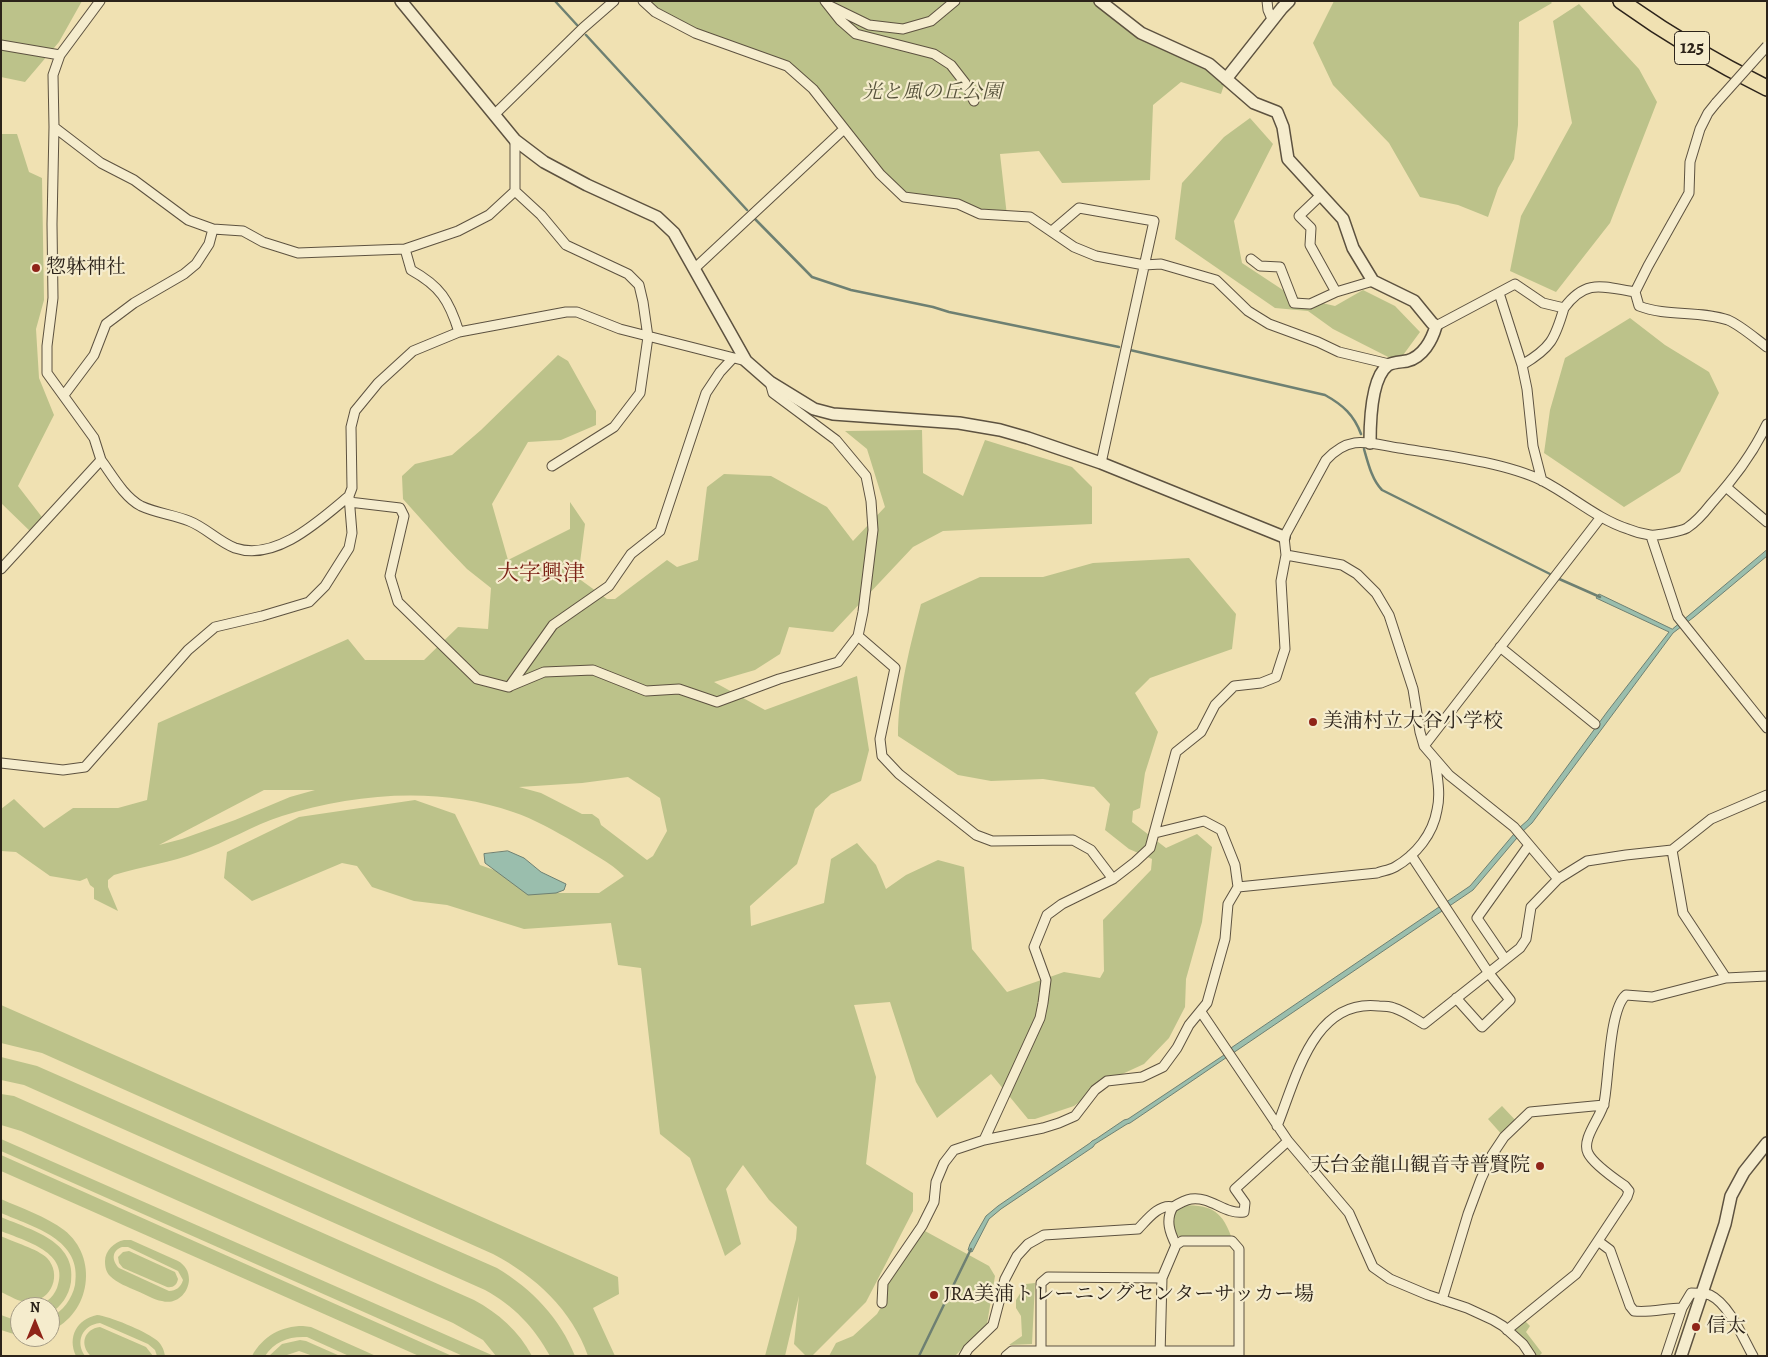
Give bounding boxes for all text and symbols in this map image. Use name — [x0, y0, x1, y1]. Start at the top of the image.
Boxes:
road number: 125 — [1674, 32, 1710, 64]
park label: 光と風の丘公園 — [862, 81, 1002, 105]
place label: 惣躰神社 — [46, 256, 126, 280]
marker: 惣躰神社 — [30, 262, 42, 274]
district label: 大字興津 — [497, 562, 585, 588]
place label: 美浦村立大谷小学校 — [1323, 710, 1503, 734]
marker: 美浦村立大谷小学校 — [1307, 716, 1319, 728]
place label: 天台金龍山観音寺普賢院 — [1310, 1154, 1530, 1178]
marker: 天台金龍山観音寺普賢院 — [1534, 1160, 1546, 1172]
place label: JRA美浦トレーニングセンターサッカー場 — [944, 1283, 1314, 1307]
marker: JRA美浦トレーニングセンターサッカー場 — [928, 1289, 940, 1301]
north arrow — [10, 1297, 60, 1347]
text: N — [30, 1298, 40, 1317]
place label: 信太 — [1706, 1315, 1746, 1339]
marker: 信太 — [1690, 1321, 1702, 1333]

